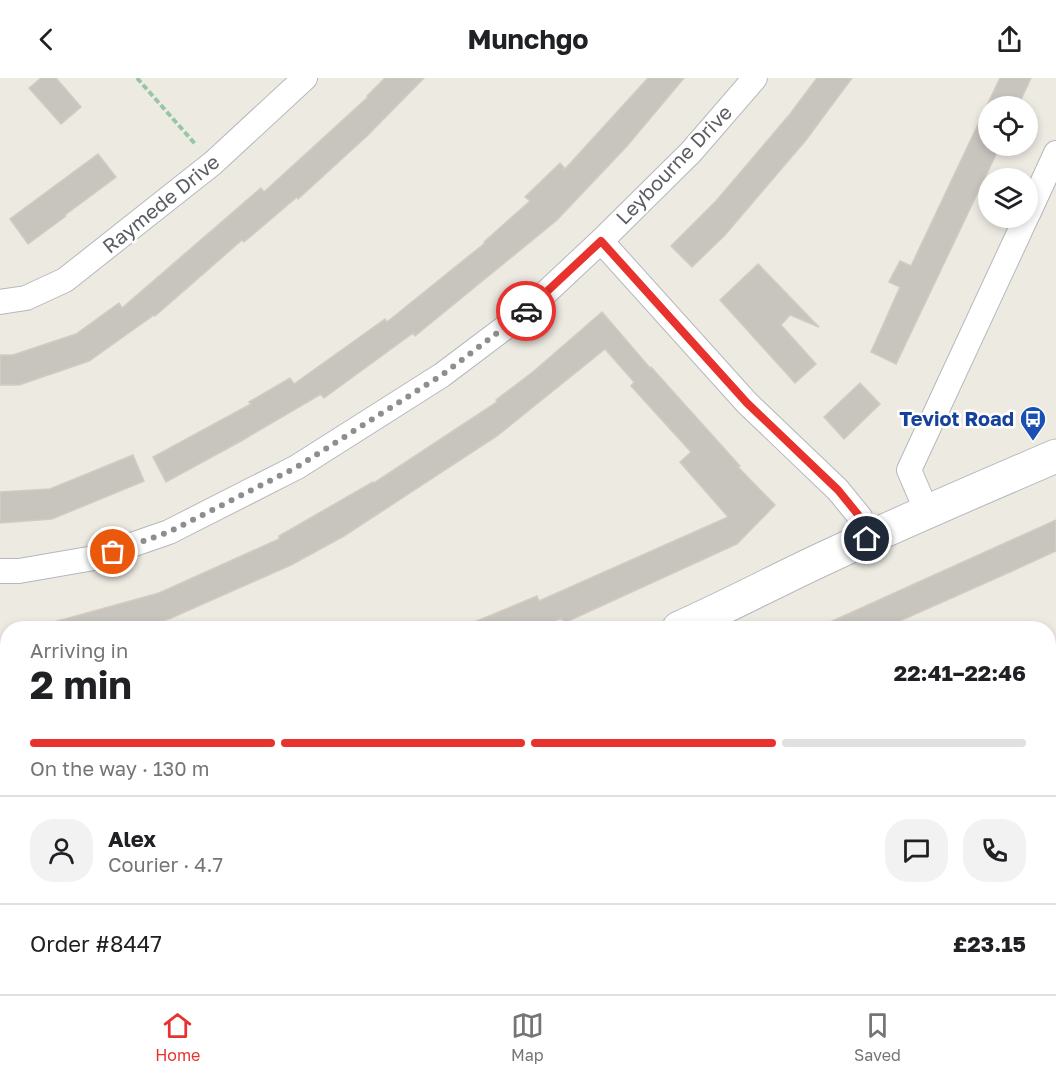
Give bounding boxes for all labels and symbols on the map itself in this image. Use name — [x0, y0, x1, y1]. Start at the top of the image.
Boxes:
street label: Leybourne Drive — [610, 100, 736, 229]
street label: Raymede Drive — [97, 149, 224, 258]
courier — [496, 281, 556, 341]
bus stop icon: Teviot Road — [1018, 404, 1048, 442]
place label: Teviot Road — [899, 406, 1014, 430]
pin — [841, 513, 892, 564]
pin — [87, 526, 138, 577]

